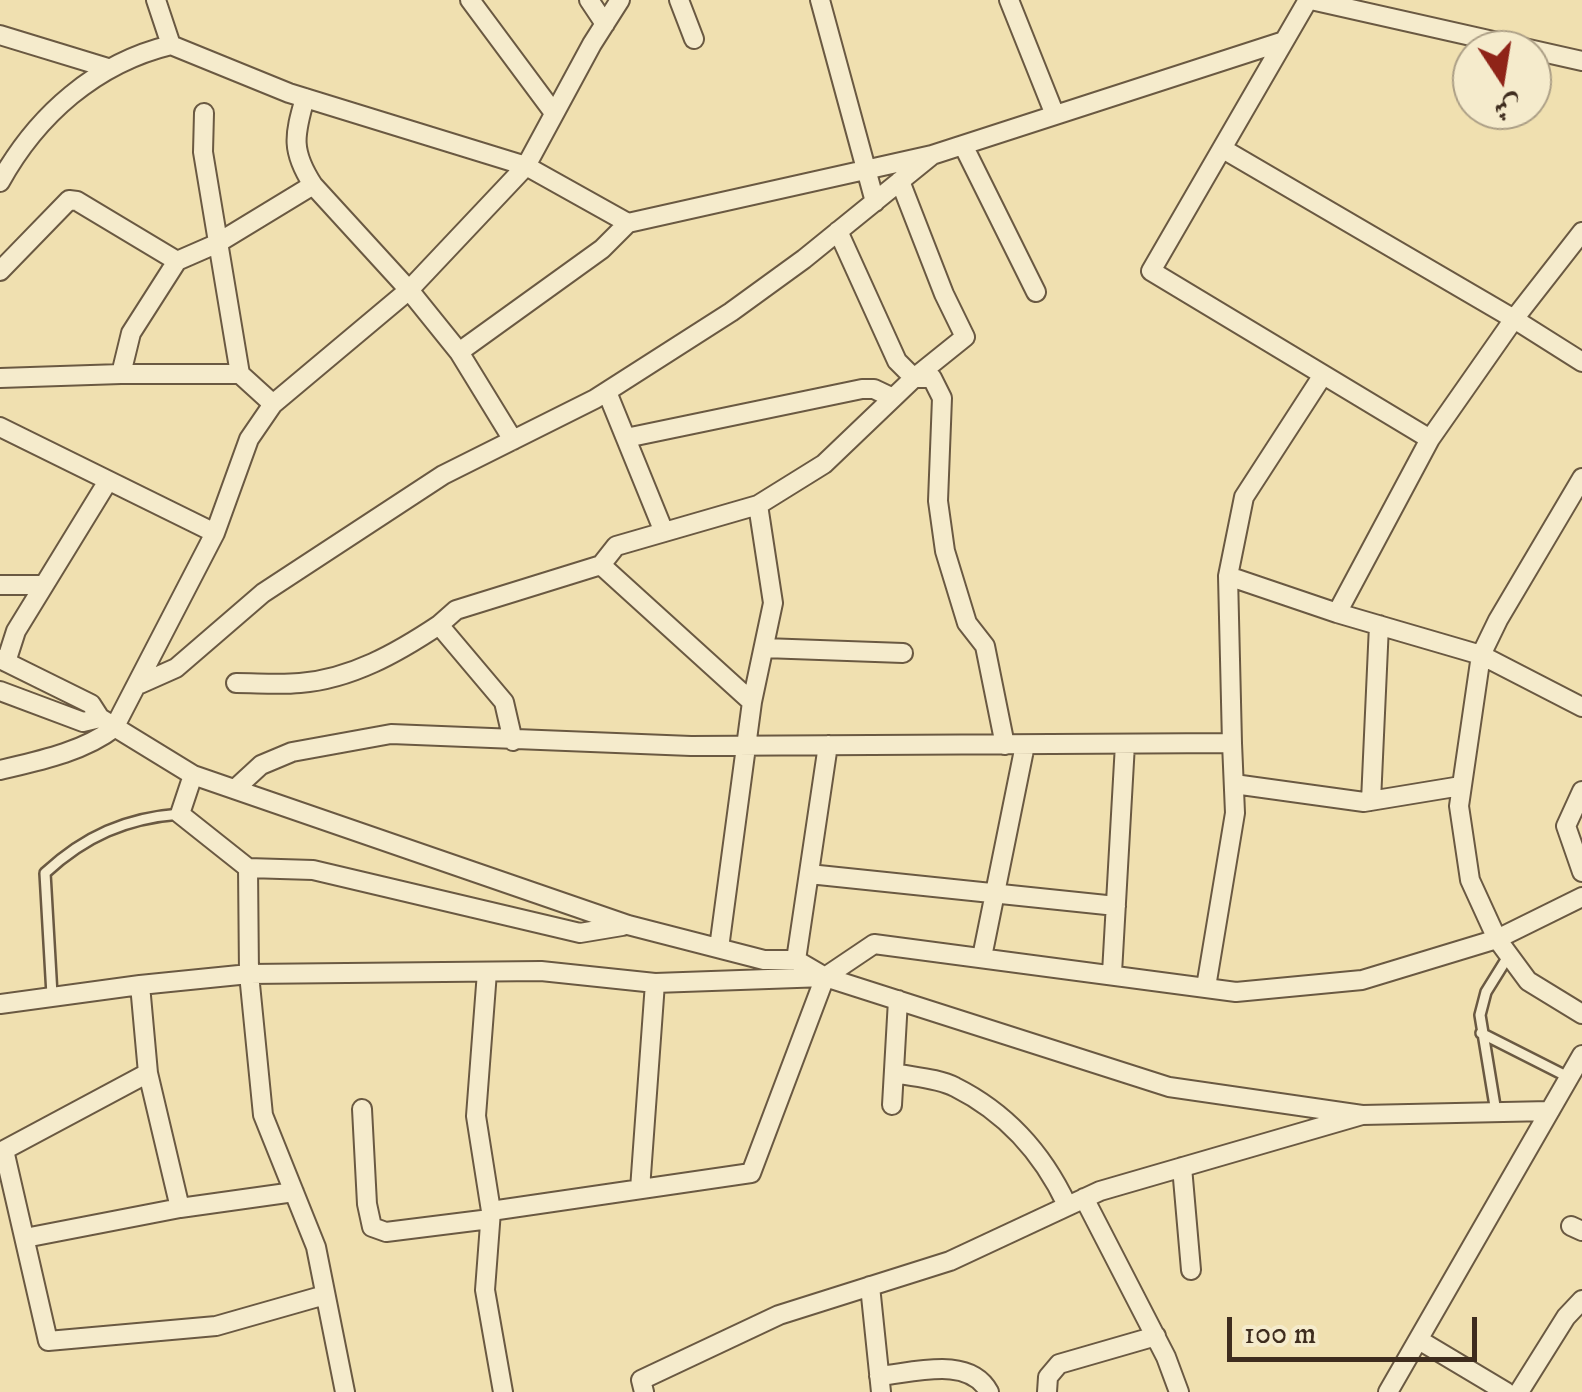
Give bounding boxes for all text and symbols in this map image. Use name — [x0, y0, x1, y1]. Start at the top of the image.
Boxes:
north arrow — [1452, 30, 1552, 130]
text: ش — [1491, 88, 1525, 128]
scale bar — [1232, 1297, 1482, 1359]
text: 100 m — [1244, 1316, 1316, 1353]

